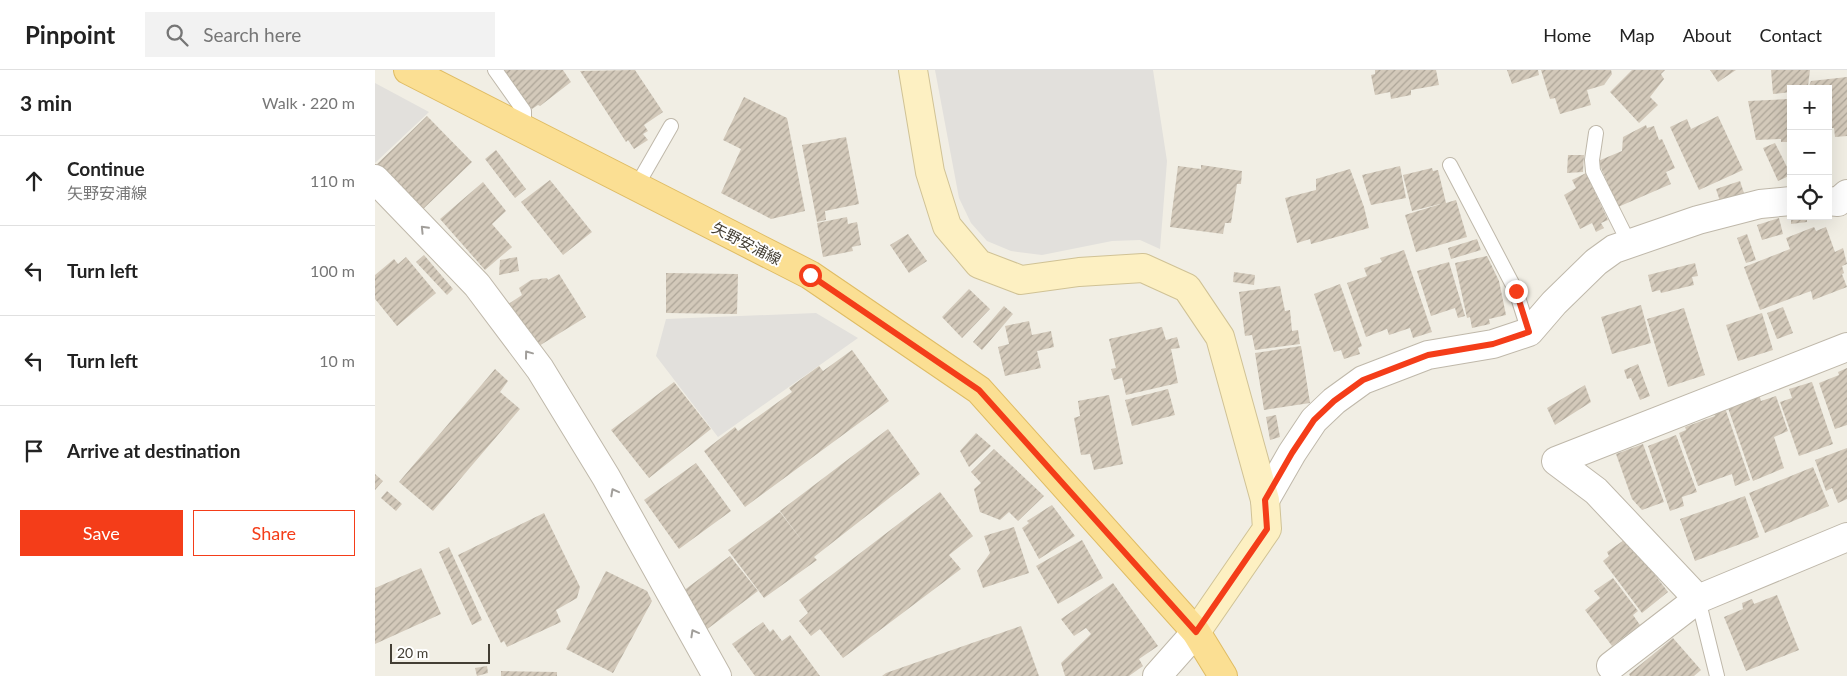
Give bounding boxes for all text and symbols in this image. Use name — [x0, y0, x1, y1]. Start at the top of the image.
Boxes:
search box — [145, 12, 495, 57]
text: Pinpoint — [25, 20, 115, 49]
icon: search — [163, 21, 191, 49]
text: Search here — [203, 23, 301, 46]
text: Home — [1543, 24, 1591, 46]
text: Map — [1619, 24, 1655, 46]
text: About — [1683, 24, 1732, 46]
text: Contact — [1760, 24, 1822, 46]
map controls — [1787, 85, 1832, 220]
button: + — [1787, 85, 1832, 130]
text: 3 min — [20, 90, 72, 115]
text: Walk · 220 m — [262, 93, 355, 112]
button: − — [1787, 130, 1832, 175]
text: Continue — [67, 157, 145, 180]
icon: ahead — [20, 167, 48, 195]
text: 110 m — [310, 171, 355, 190]
button: locate — [1787, 175, 1832, 220]
text: 矢野安浦線 — [67, 183, 147, 202]
street label: 矢野安浦線 — [709, 218, 785, 268]
one-way arrow — [421, 226, 430, 235]
icon: left — [20, 257, 48, 285]
text: Turn left — [67, 259, 138, 282]
text: 100 m — [310, 261, 355, 280]
route start — [799, 264, 822, 287]
route end — [1505, 280, 1528, 303]
icon: left — [20, 347, 48, 375]
text: Turn left — [67, 349, 138, 372]
text: 10 m — [319, 351, 355, 370]
one-way arrow — [526, 351, 534, 360]
icon: arrive — [20, 437, 48, 465]
text: Arrive at destination — [67, 439, 240, 462]
one-way arrow — [610, 488, 620, 497]
button: Save — [20, 510, 183, 556]
button: Share — [193, 510, 355, 556]
one-way arrow — [690, 630, 700, 639]
scale bar — [390, 641, 490, 664]
text: 20 m — [397, 644, 428, 661]

